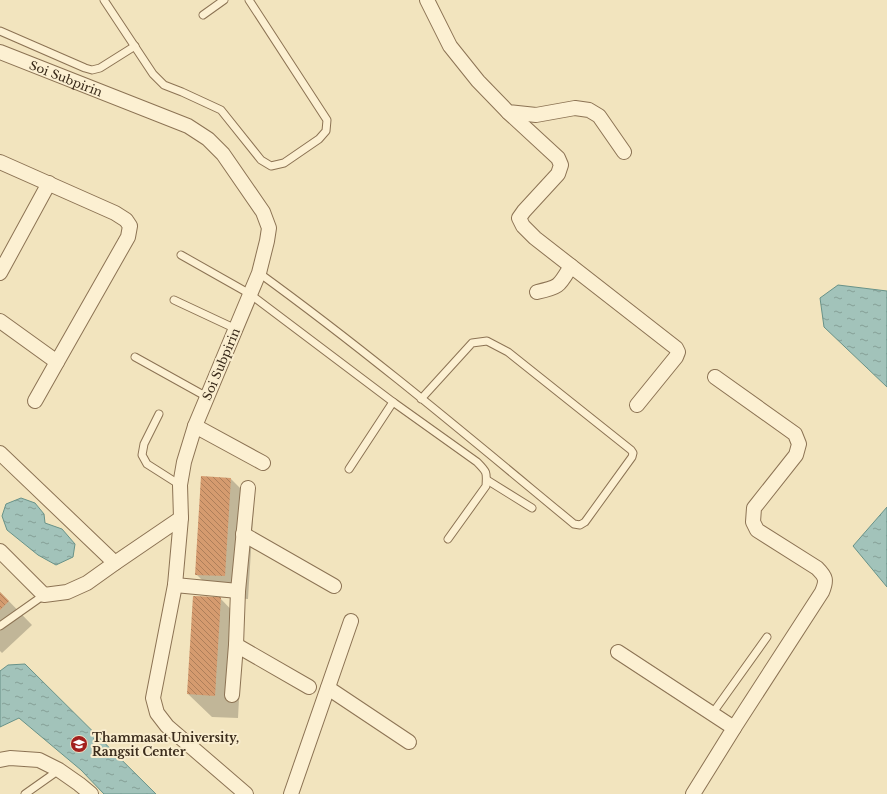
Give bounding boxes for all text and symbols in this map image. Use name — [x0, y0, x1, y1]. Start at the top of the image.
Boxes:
street label: Soi Subpirin — [27, 57, 105, 99]
street label: Soi Subpirin — [199, 326, 243, 402]
place label: Thammasat University, Rangsit Center — [92, 730, 239, 759]
school or university icon: Thammasat University, Rangsit Center — [69, 734, 89, 754]

